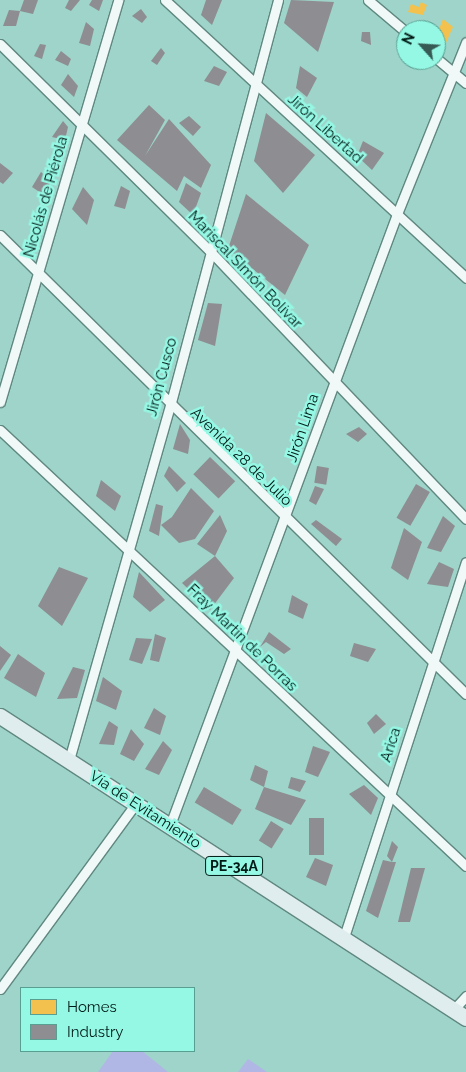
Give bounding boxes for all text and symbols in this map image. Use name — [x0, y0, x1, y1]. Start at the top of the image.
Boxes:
north arrow — [396, 20, 446, 70]
text: N — [399, 31, 418, 47]
street label: Jirón Libertad — [284, 91, 366, 167]
street label: Nicolás de Piérola — [20, 135, 72, 259]
street label: Mariscal SImón Bolívar — [184, 207, 306, 333]
street label: Jirón Cusco — [143, 336, 181, 418]
street label: Jirón Lima — [283, 392, 323, 464]
street label: Avenida 28 de Julio — [186, 404, 296, 510]
street label: Fray Martin de Porras — [183, 581, 301, 695]
street label: Arica — [377, 726, 405, 764]
street label: Vía de Evitamiento — [86, 767, 204, 853]
road number: PE-34A — [204, 854, 264, 878]
legend — [20, 987, 195, 1052]
text: Homes — [67, 998, 117, 1016]
text: Industry — [67, 1023, 123, 1041]

